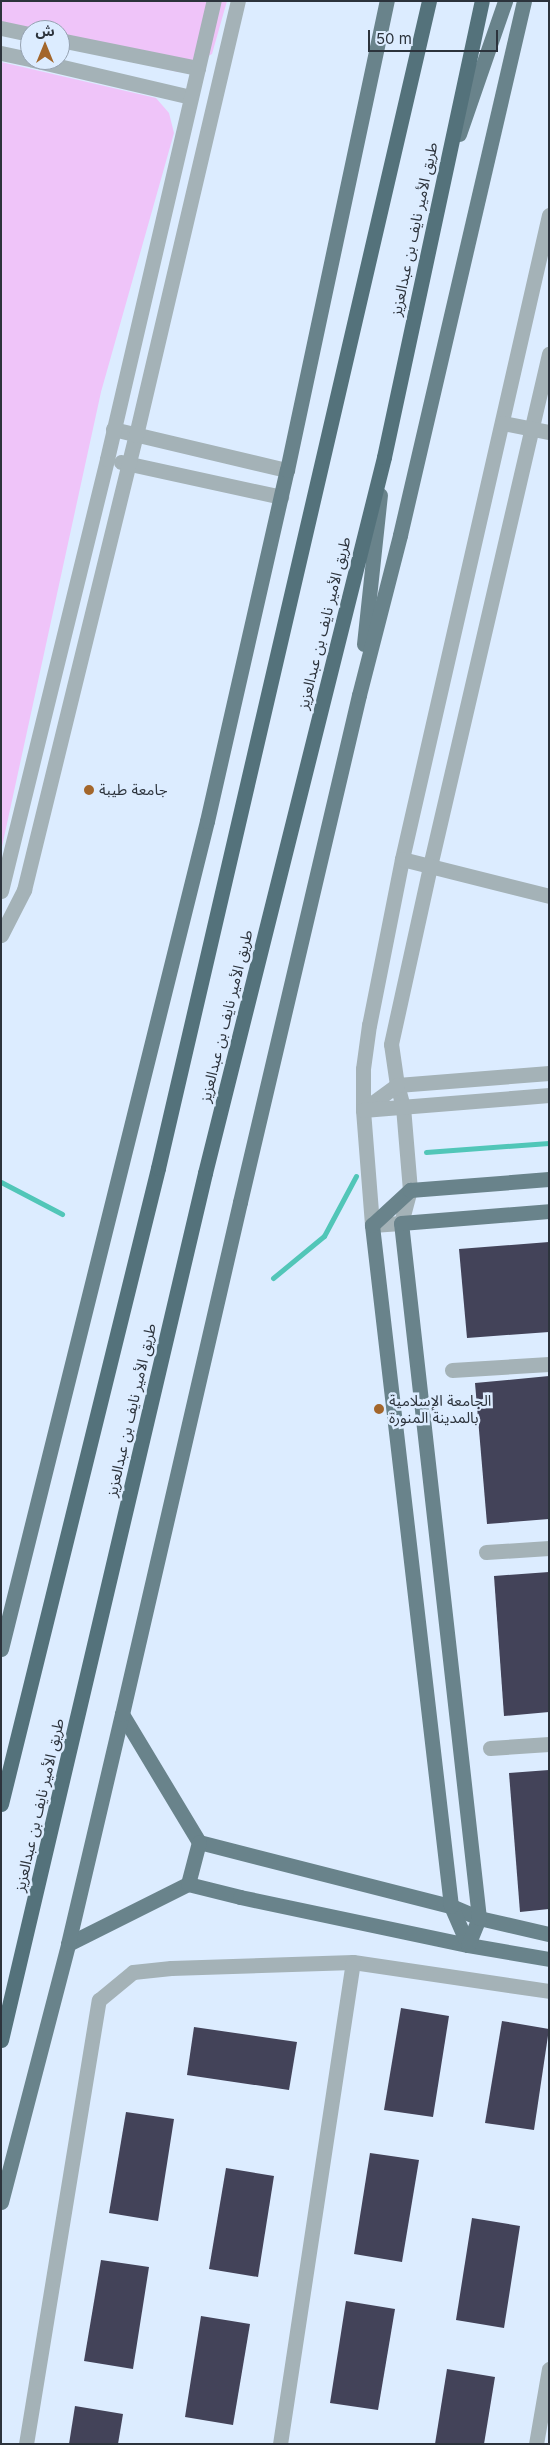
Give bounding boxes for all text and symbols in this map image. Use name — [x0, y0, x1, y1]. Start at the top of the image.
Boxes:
north arrow — [20, 20, 70, 70]
scale bar — [370, 20, 500, 52]
text: ش — [35, 22, 55, 39]
text: 50 m — [376, 29, 412, 48]
street label: طريق الأمير نايف بن عبدالعزيز — [387, 141, 441, 317]
street label: طريق الأمير نايف بن عبدالعزيز — [294, 535, 354, 711]
place label: جامعة طيبة — [99, 781, 168, 799]
marker: جامعة طيبة — [83, 784, 95, 796]
street label: طريق الأمير نايف بن عبدالعزيز — [196, 928, 256, 1104]
street label: طريق الأمير نايف بن عبدالعزيز — [102, 1322, 160, 1498]
place label: الجامعة الإسلامية بالمدينة المنورة — [389, 1391, 491, 1426]
marker: الجامعة الإسلامية بالمدينة المنورة — [373, 1403, 385, 1415]
street label: طريق الأمير نايف بن عبدالعزيز — [10, 1717, 68, 1893]

